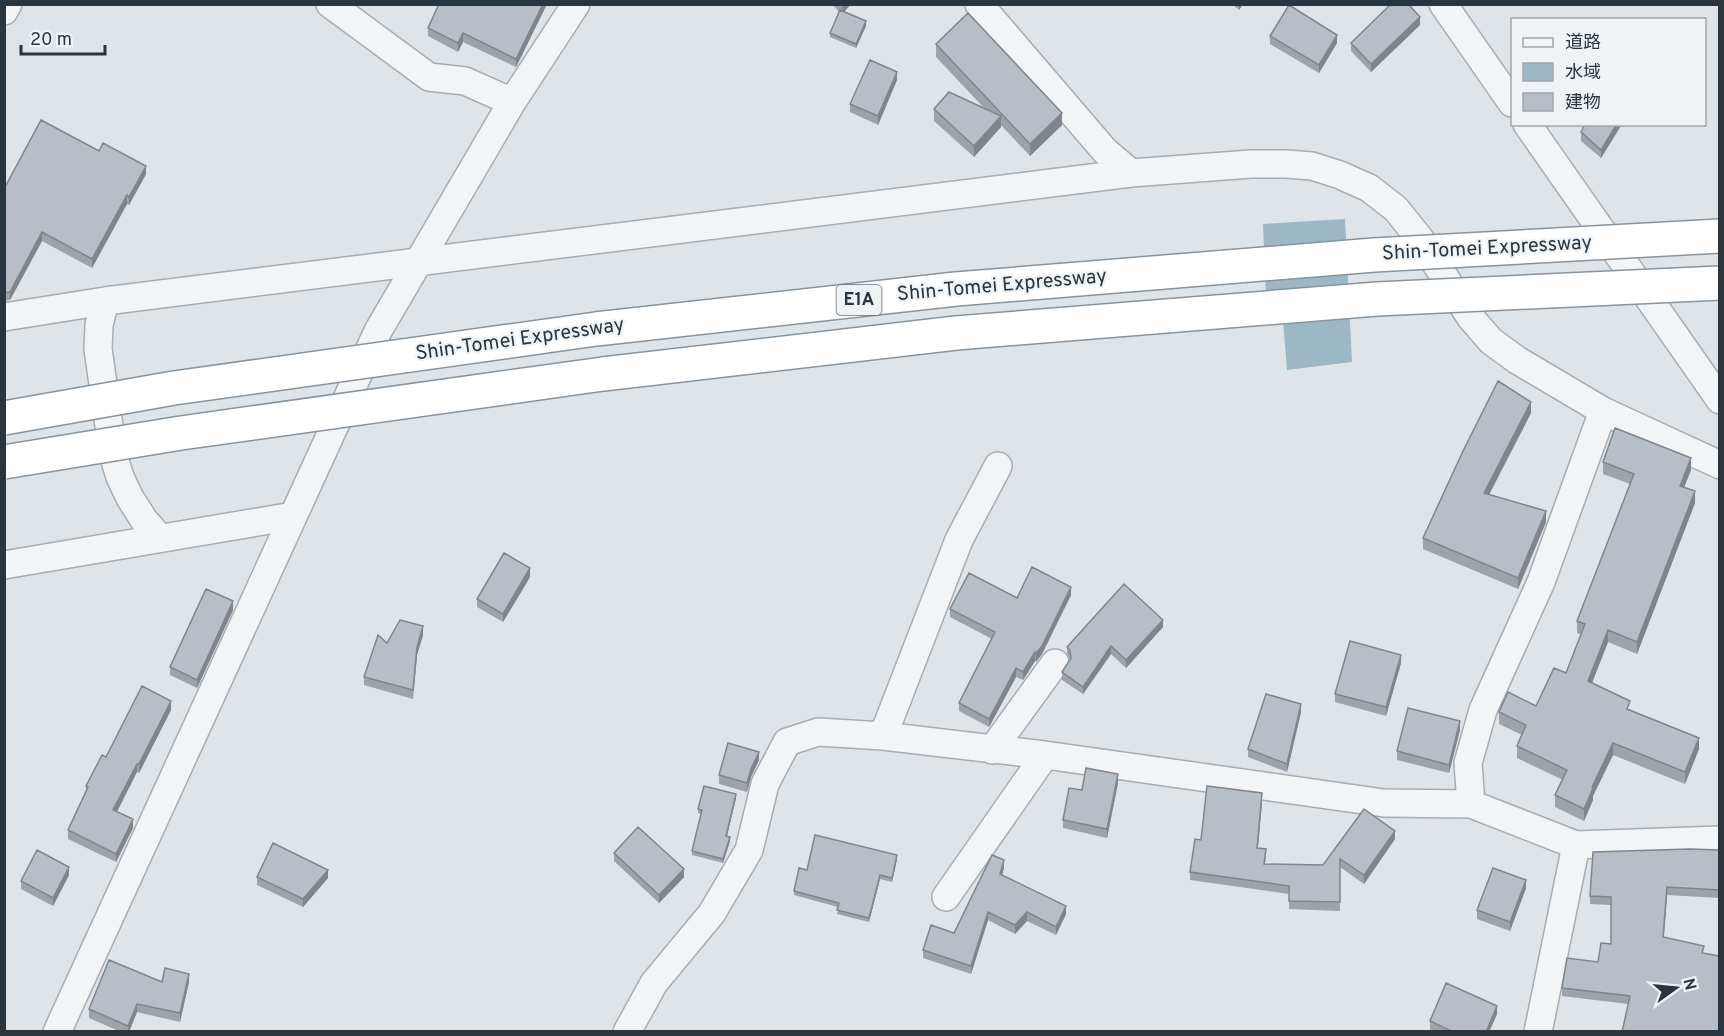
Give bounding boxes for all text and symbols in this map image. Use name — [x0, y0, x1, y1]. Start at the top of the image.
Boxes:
scale bar — [21, 18, 105, 56]
legend — [1511, 18, 1706, 126]
text: 20 m — [30, 29, 72, 52]
text: 道路 — [1565, 32, 1601, 55]
text: 水域 — [1565, 62, 1601, 85]
text: 建物 — [1565, 92, 1601, 115]
street label: Shin-Tomei Expressway — [1381, 231, 1593, 267]
street label: Shin-Tomei Expressway — [896, 264, 1108, 308]
road number: E1A — [836, 285, 882, 315]
street label: Shin-Tomei Expressway — [414, 312, 626, 368]
north arrow — [1646, 958, 1706, 1018]
text: N — [1677, 976, 1700, 993]

